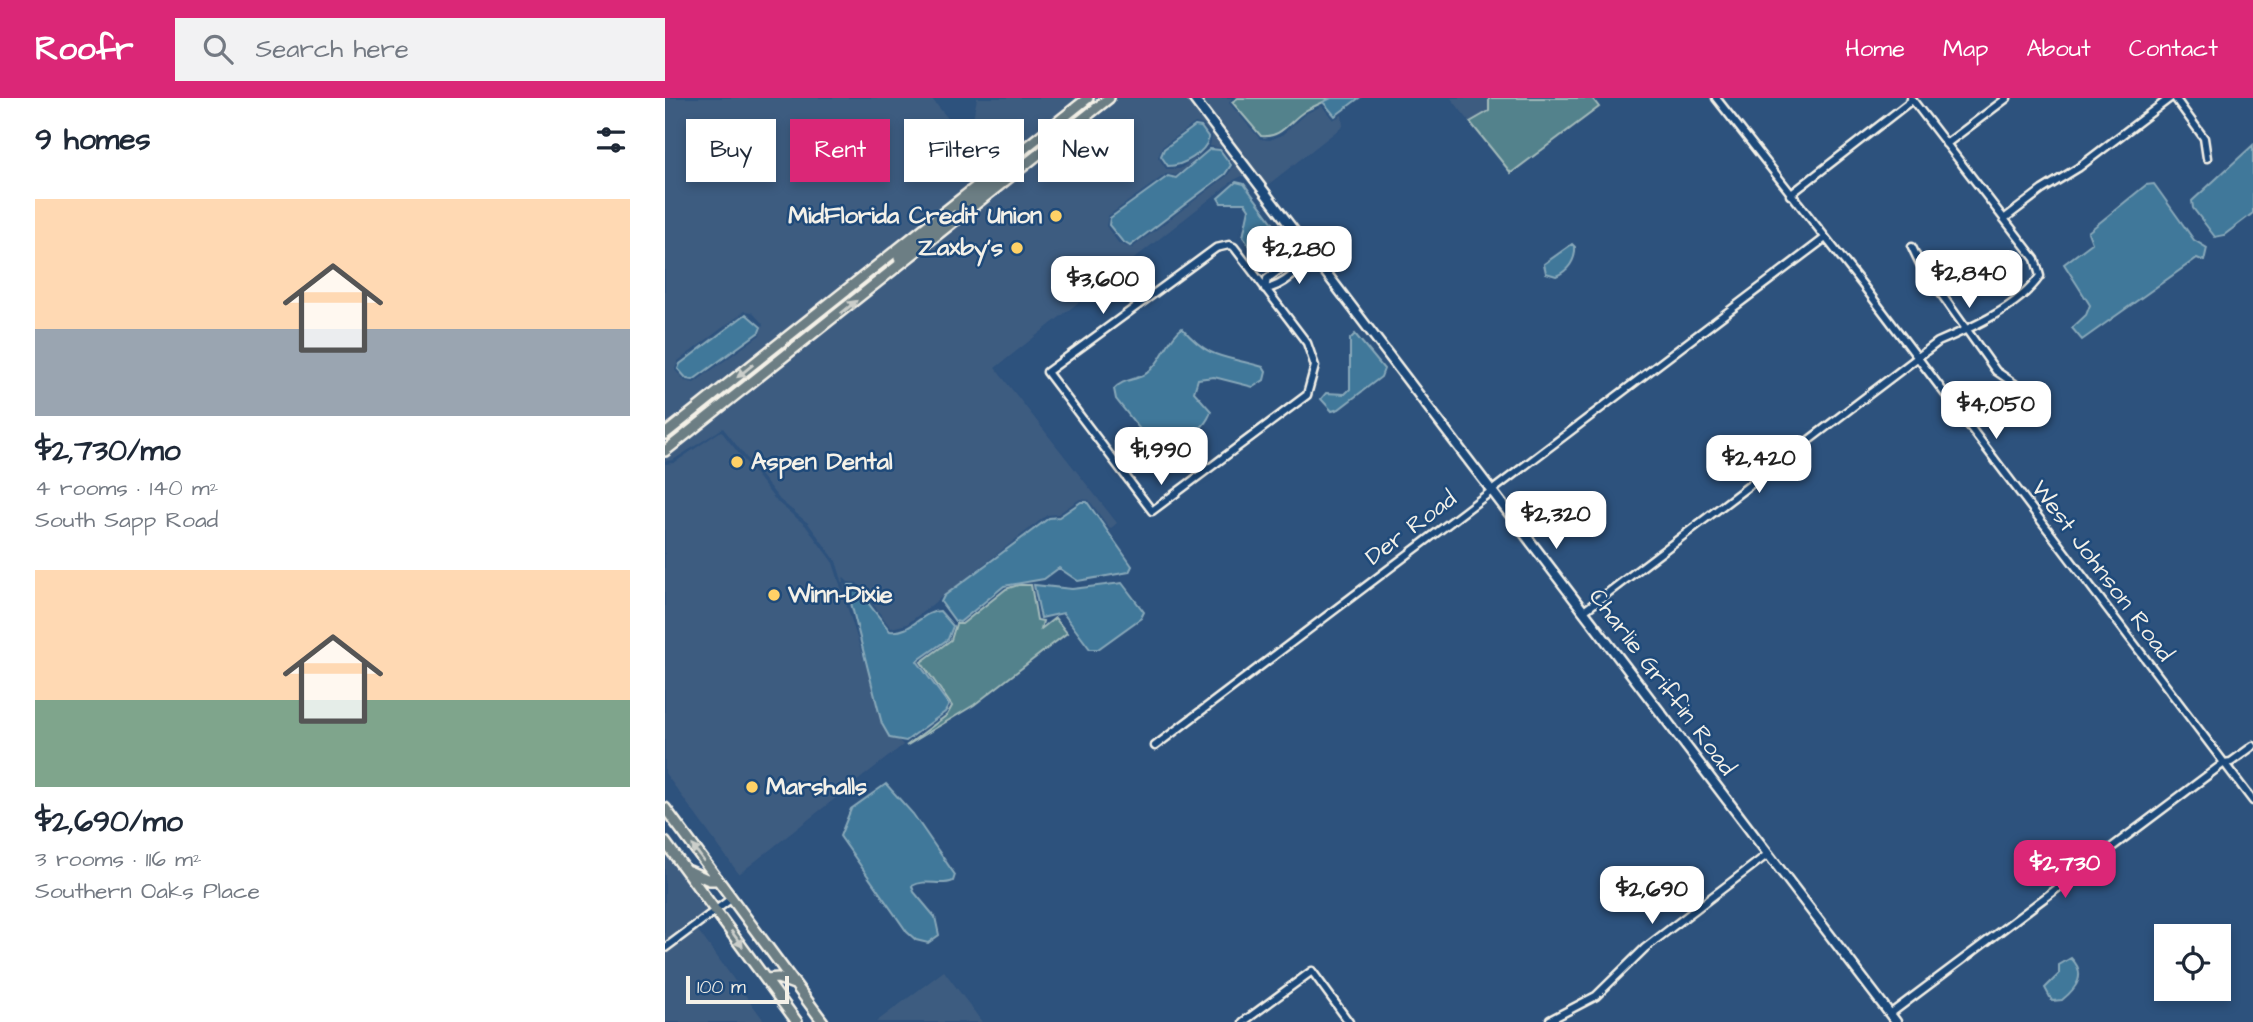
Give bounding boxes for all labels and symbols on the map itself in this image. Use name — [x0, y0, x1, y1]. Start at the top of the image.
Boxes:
place label: MidFlorida Credit Union — [788, 199, 1042, 233]
marker: MidFlorida Credit Union — [1048, 208, 1064, 224]
pin: $2,280 — [1242, 226, 1356, 286]
place label: Zaxby's — [918, 231, 1003, 267]
marker: Zaxby's — [1009, 240, 1025, 256]
pin: $2,840 — [1912, 250, 2026, 310]
pin: $3,600 — [1046, 256, 1160, 316]
one-way arrow — [839, 299, 857, 314]
one-way arrow — [737, 363, 754, 378]
pin: $4,050 — [1939, 382, 2053, 441]
pin: $1,990 — [1104, 428, 1218, 487]
pin: $2,420 — [1702, 436, 1816, 495]
place label: Aspen Dental — [751, 445, 893, 479]
marker: Aspen Dental — [729, 454, 745, 470]
street label: West Johnson Road — [2022, 473, 2182, 669]
street label: Der Road — [1358, 482, 1464, 574]
pin: $2,320 — [1499, 491, 1613, 551]
place label: Winn-Dixie — [787, 578, 893, 612]
street label: Charlie Griffin Road — [1580, 581, 1744, 783]
marker: Winn-Dixie — [766, 587, 782, 603]
place label: Marshalls — [766, 770, 867, 804]
marker: Marshalls — [744, 779, 760, 795]
pin: $2,730 — [2008, 840, 2122, 900]
one-way arrow — [692, 844, 706, 862]
pin: $2,690 — [1595, 866, 1709, 926]
one-way arrow — [729, 930, 744, 948]
scale bar — [686, 973, 789, 1005]

